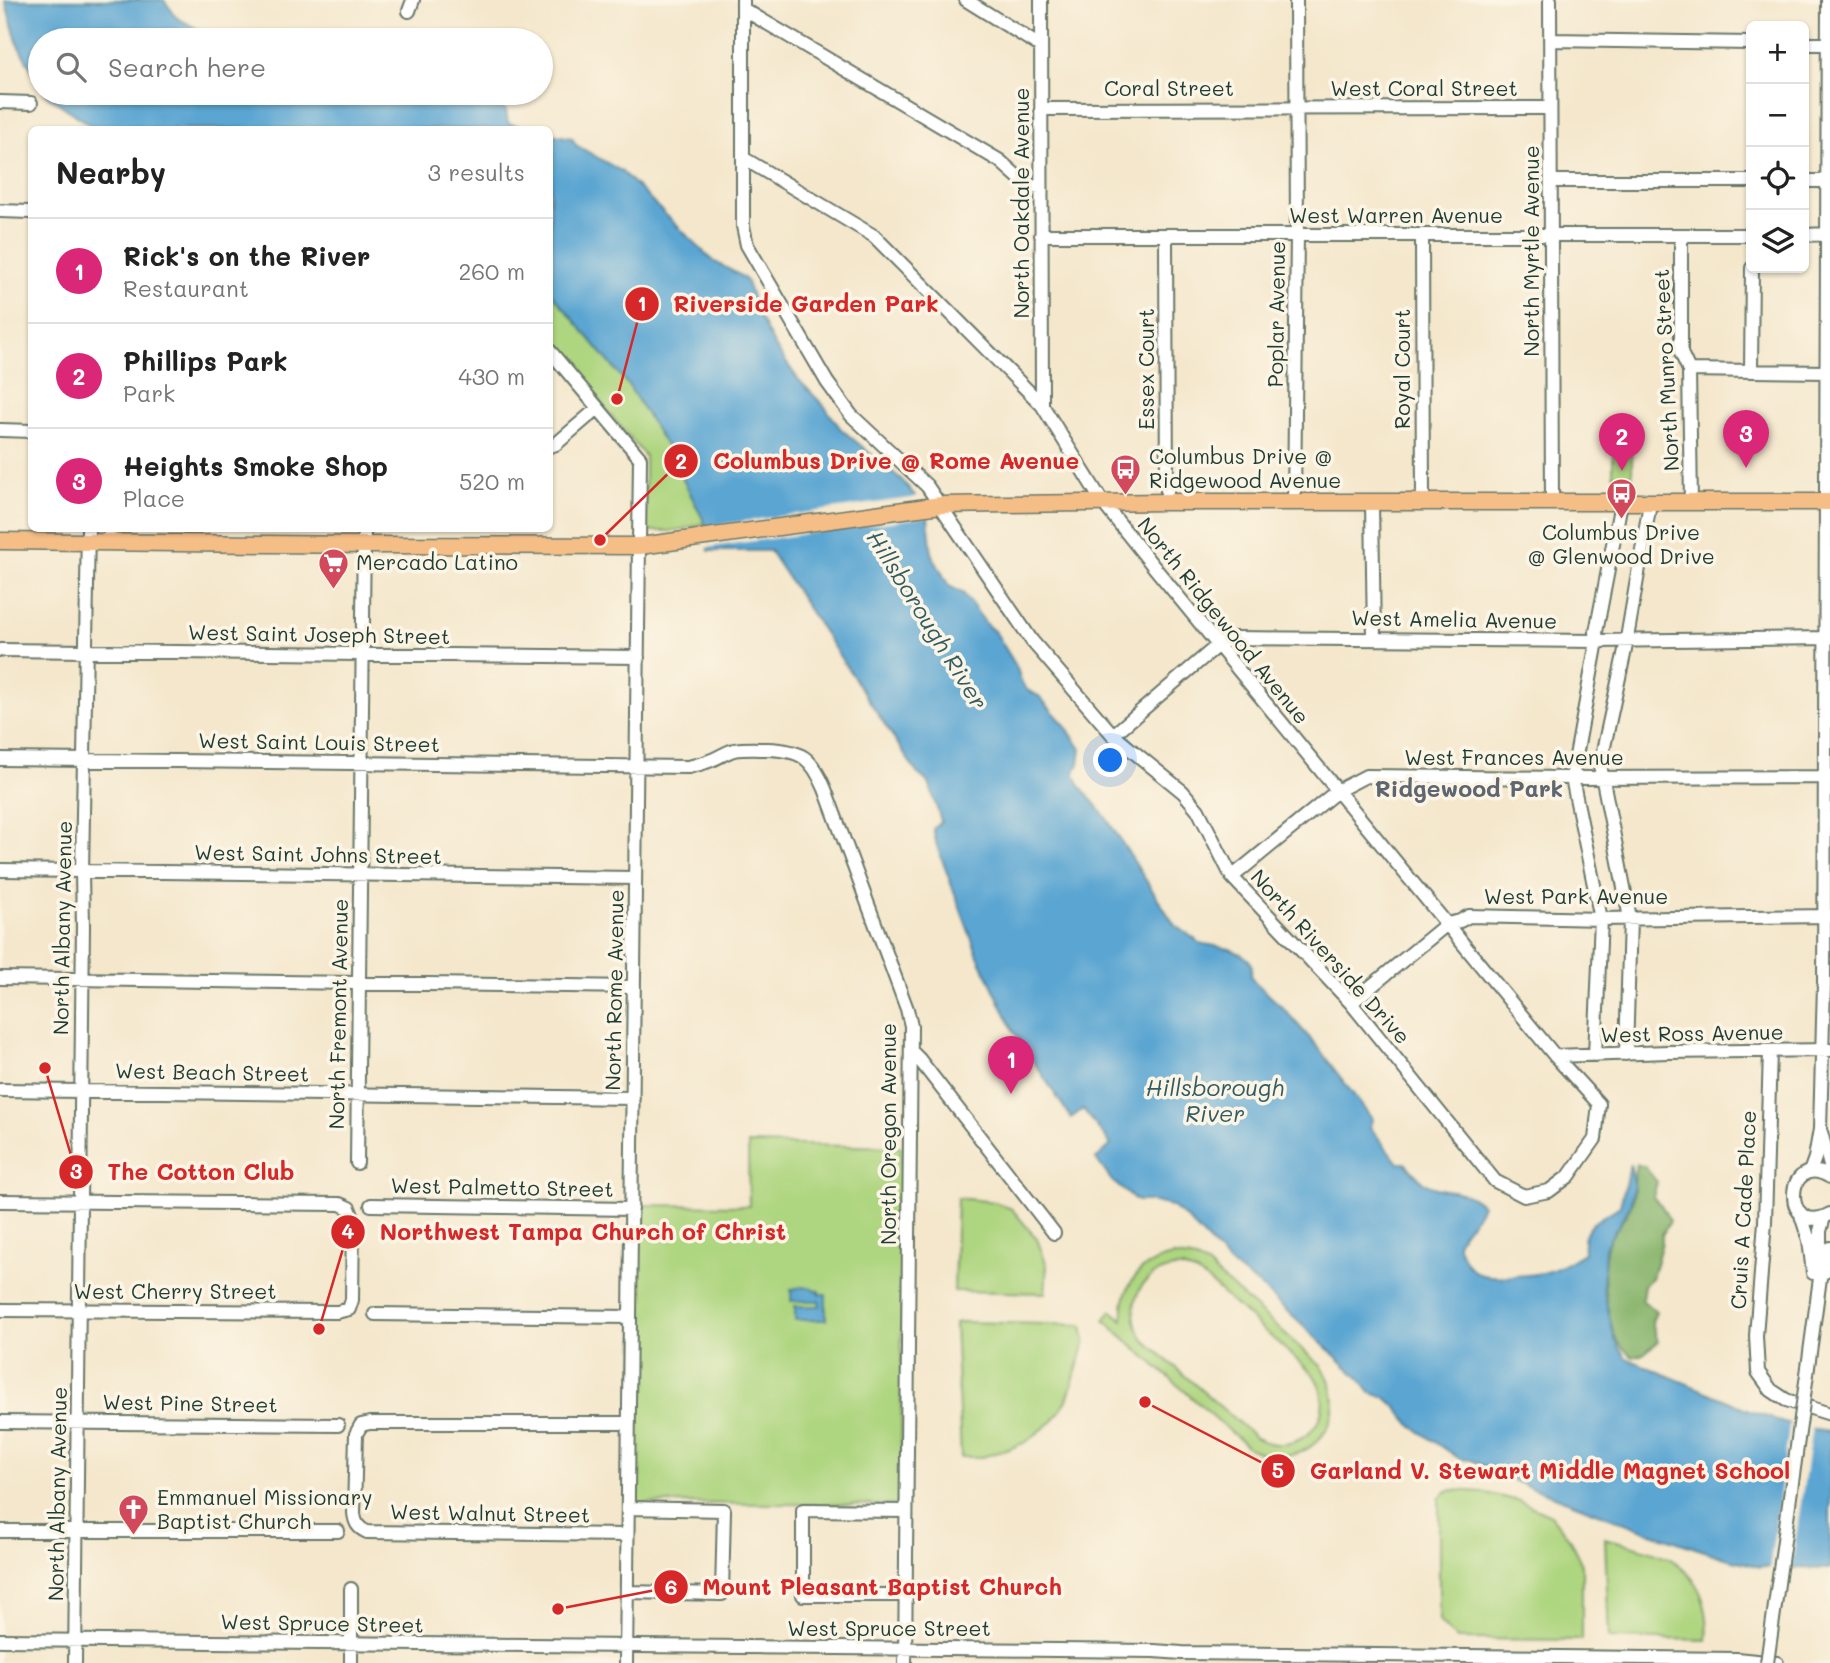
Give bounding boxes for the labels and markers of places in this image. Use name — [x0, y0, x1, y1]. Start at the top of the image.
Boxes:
callout: Riverside Garden Park — [624, 282, 953, 326]
pin: 3 — [1723, 410, 1769, 468]
pin: 2 — [1599, 413, 1645, 471]
callout: Columbus Drive @ Rome Avenue — [664, 439, 1093, 483]
place label: Columbus Drive @ Ridgewood Avenue — [1149, 442, 1341, 493]
bus stop icon: Columbus Drive @ Ridgewood Avenue — [1109, 452, 1143, 496]
bus stop icon: Columbus Drive @ Glenwood Drive — [1604, 476, 1638, 520]
place label: Columbus Drive @ Glenwood Drive — [1527, 518, 1715, 569]
supermarket icon: Mercado Latino — [316, 546, 350, 590]
place label: Mercado Latino — [356, 548, 518, 575]
pin: 1 — [988, 1036, 1034, 1094]
callout: The Cotton Club — [59, 1150, 309, 1194]
callout: Northwest Tampa Church of Christ — [331, 1210, 800, 1254]
callout: Garland V. Stewart Middle Magnet School — [1260, 1449, 1804, 1493]
place label: Emmanuel Missionary Baptist Church — [157, 1483, 372, 1534]
church icon: Emmanuel Missionary Baptist Church — [117, 1493, 151, 1537]
callout: Mount Pleasant Baptist Church — [654, 1565, 1076, 1609]

